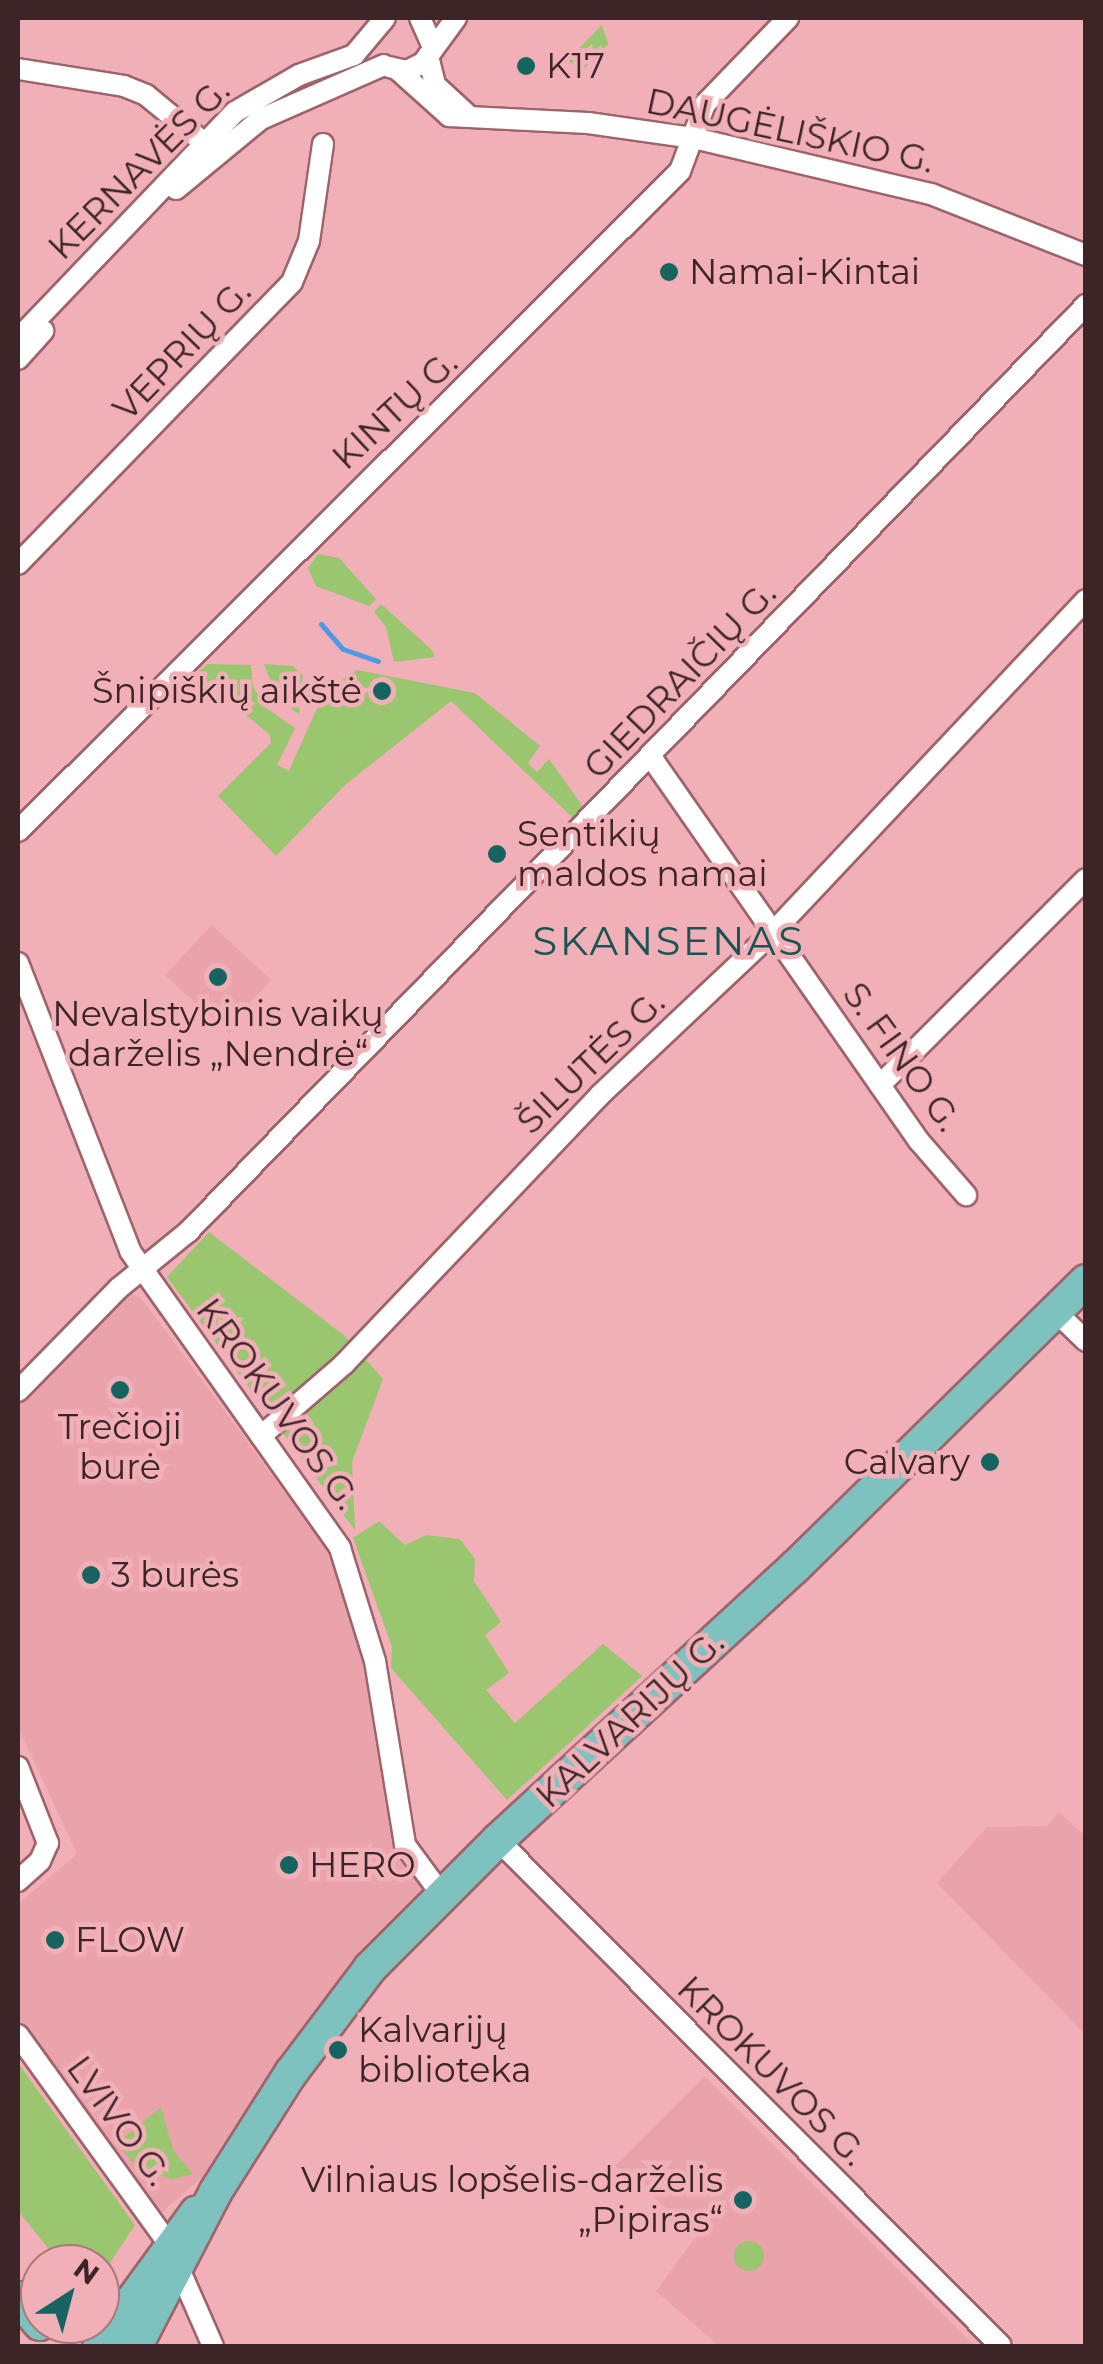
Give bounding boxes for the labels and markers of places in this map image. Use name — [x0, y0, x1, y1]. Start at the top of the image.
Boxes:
place label: K17 — [546, 45, 605, 87]
marker: K17 — [515, 55, 537, 77]
place label: Namai-Kintai — [689, 251, 920, 293]
marker: Namai-Kintai — [658, 261, 680, 283]
place label: Šnipiškių aikštė — [92, 670, 362, 712]
marker: Šnipiškių aikštė — [371, 680, 393, 702]
place label: Sentikių maldos namai — [517, 813, 768, 895]
marker: Sentikių maldos namai — [486, 843, 508, 865]
marker: Nevalstybinis vaikų darželis „Nendrė“ — [207, 966, 229, 988]
place label: Nevalstybinis vaikų darželis „Nendrė“ — [52, 993, 384, 1075]
marker: Trečioji burė — [109, 1379, 131, 1401]
place label: Trečioji burė — [58, 1406, 182, 1488]
place label: Calvary — [844, 1441, 970, 1483]
marker: Calvary — [979, 1451, 1001, 1473]
place label: 3 burės — [111, 1554, 239, 1596]
marker: 3 burės — [80, 1564, 102, 1586]
place label: HERO — [309, 1844, 416, 1886]
marker: HERO — [278, 1854, 300, 1876]
place label: FLOW — [75, 1919, 185, 1961]
marker: FLOW — [44, 1929, 66, 1951]
place label: Kalvarijų biblioteka — [358, 2009, 532, 2091]
marker: Kalvarijų biblioteka — [327, 2039, 349, 2061]
place label: Vilniaus lopšelis-darželis „Pipiras“ — [301, 2159, 723, 2241]
marker: Vilniaus lopšelis-darželis „Pipiras“ — [732, 2189, 754, 2211]

